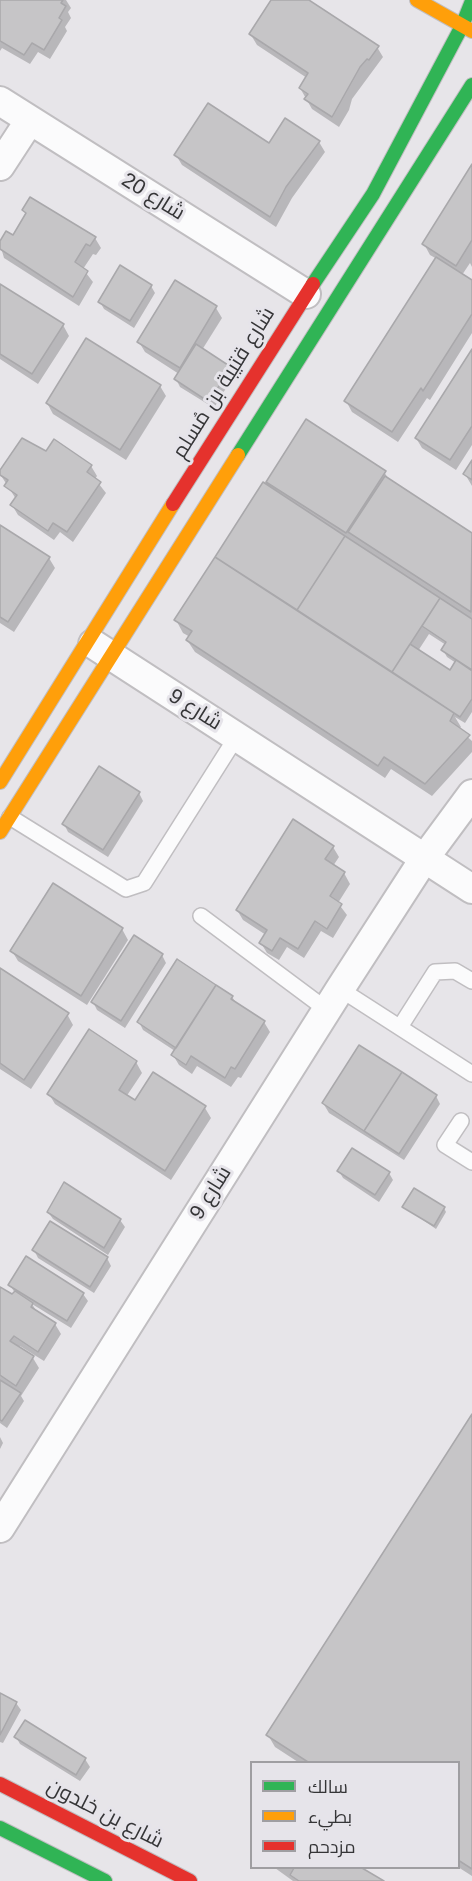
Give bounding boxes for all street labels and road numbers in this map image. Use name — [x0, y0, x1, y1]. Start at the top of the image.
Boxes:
street label: شارع 20 — [117, 168, 189, 226]
street label: شارع قتيبة بن مُسلم — [167, 303, 281, 463]
street label: شارع 9 — [164, 684, 226, 736]
street label: شارع 9 — [185, 1162, 237, 1224]
street label: شارع بن خلدون — [43, 1774, 167, 1854]

